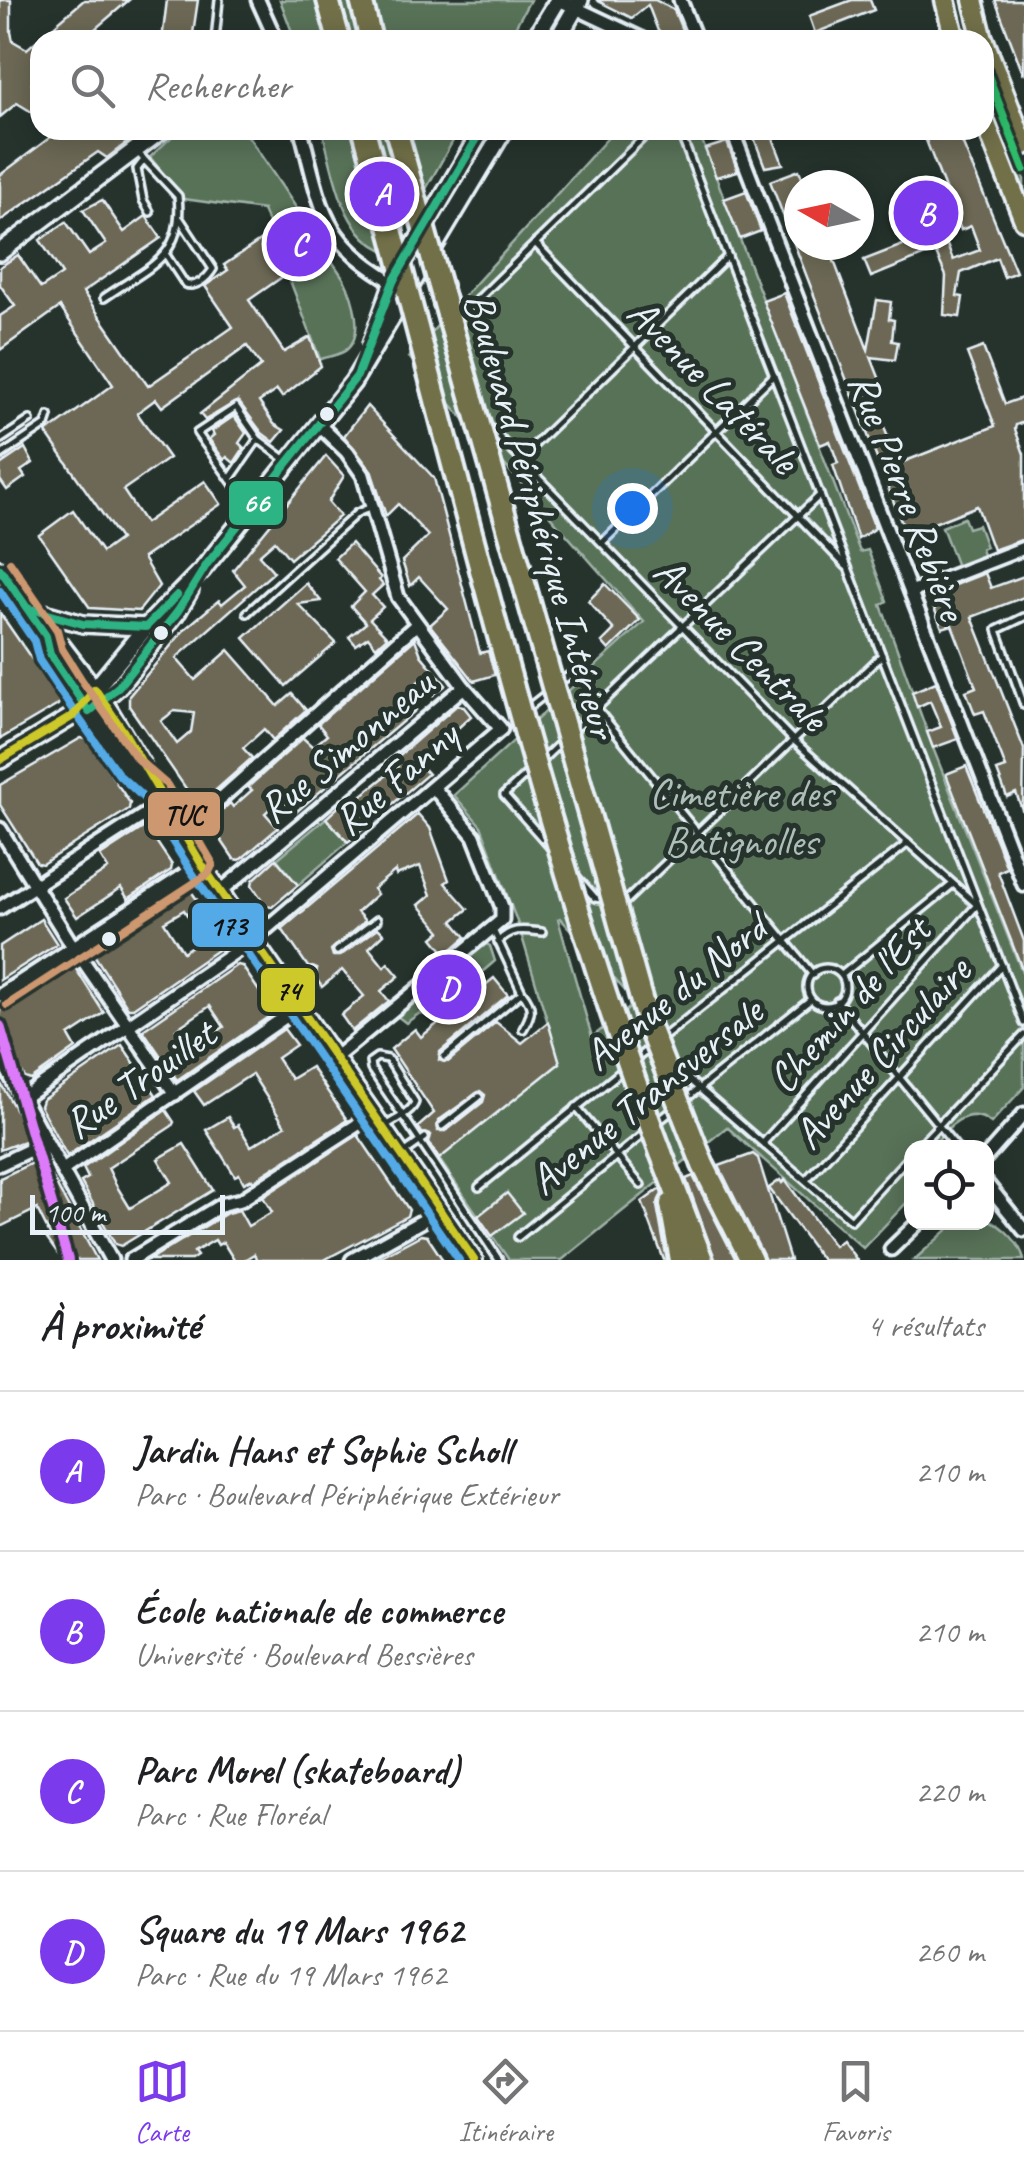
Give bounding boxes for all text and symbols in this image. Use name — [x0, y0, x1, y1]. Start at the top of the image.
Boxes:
search box — [30, 30, 994, 140]
icon: search — [65, 58, 120, 113]
text: Rechercher — [145, 62, 291, 109]
pin: A — [350, 156, 414, 232]
north arrow — [784, 170, 874, 260]
pin: B — [894, 176, 958, 250]
pin: C — [266, 206, 332, 282]
street label: Boulevard Périphérique Intérieur — [452, 287, 630, 747]
street label: Avenue Latérale — [616, 287, 812, 487]
street label: Rue Pierre Rebière — [836, 366, 980, 631]
unlabelled marker — [317, 404, 337, 424]
line badge: 66 — [227, 479, 285, 527]
your location — [607, 483, 658, 534]
text: 66 — [243, 485, 271, 520]
street label: Avenue Centrale — [642, 546, 841, 744]
unlabelled marker — [151, 623, 171, 643]
street label: Rue Simonneau — [248, 656, 446, 835]
street label: Rue Fanny — [323, 707, 472, 847]
park label: Cimetière des Batignolles — [649, 767, 837, 868]
line badge: TUC — [146, 790, 222, 838]
text: TUC — [164, 797, 208, 832]
street label: Avenue du Nord — [573, 898, 782, 1082]
line badge: 173 — [190, 901, 266, 949]
street label: Chemin de l'Est — [756, 903, 945, 1104]
text: 173 — [209, 908, 249, 943]
unlabelled marker — [99, 929, 119, 949]
street label: Avenue Circulaire — [782, 944, 984, 1160]
pin: D — [416, 950, 482, 1024]
line badge: 74 — [259, 966, 317, 1014]
text: 74 — [275, 973, 304, 1008]
street label: Avenue Transversale — [518, 984, 776, 1207]
street label: Rue Trouillet — [54, 1006, 229, 1151]
map controls — [904, 1140, 994, 1230]
button: locate — [904, 1140, 994, 1230]
scale bar — [30, 1190, 225, 1234]
text: 100 m — [45, 1195, 105, 1230]
text: À proximité — [40, 1299, 200, 1352]
text: 4 résultats — [867, 1305, 984, 1346]
text: Jardin Hans et Sophie Scholl — [135, 1427, 511, 1474]
text: A — [64, 1451, 81, 1492]
text: 210 m — [915, 1451, 984, 1492]
text: Parc · Boulevard Périphérique Extérieur — [135, 1474, 559, 1515]
text: École nationale de commerce — [135, 1587, 503, 1634]
text: B — [64, 1611, 81, 1652]
text: 210 m — [915, 1611, 984, 1652]
text: Université · Boulevard Bessières — [135, 1634, 473, 1675]
text: Parc Morel (skateboard) — [135, 1747, 460, 1794]
text: C — [65, 1771, 80, 1812]
text: 220 m — [915, 1771, 984, 1812]
text: Parc · Rue Floréal — [135, 1794, 326, 1835]
text: Square du 19 Mars 1962 — [135, 1907, 463, 1954]
text: D — [63, 1931, 82, 1972]
text: 260 m — [915, 1931, 984, 1972]
text: Parc · Rue du 19 Mars 1962 — [135, 1954, 447, 1995]
tab: Carte — [135, 2054, 190, 2149]
tab: Itinéraire — [459, 2054, 553, 2149]
tab: Favoris — [822, 2054, 890, 2149]

